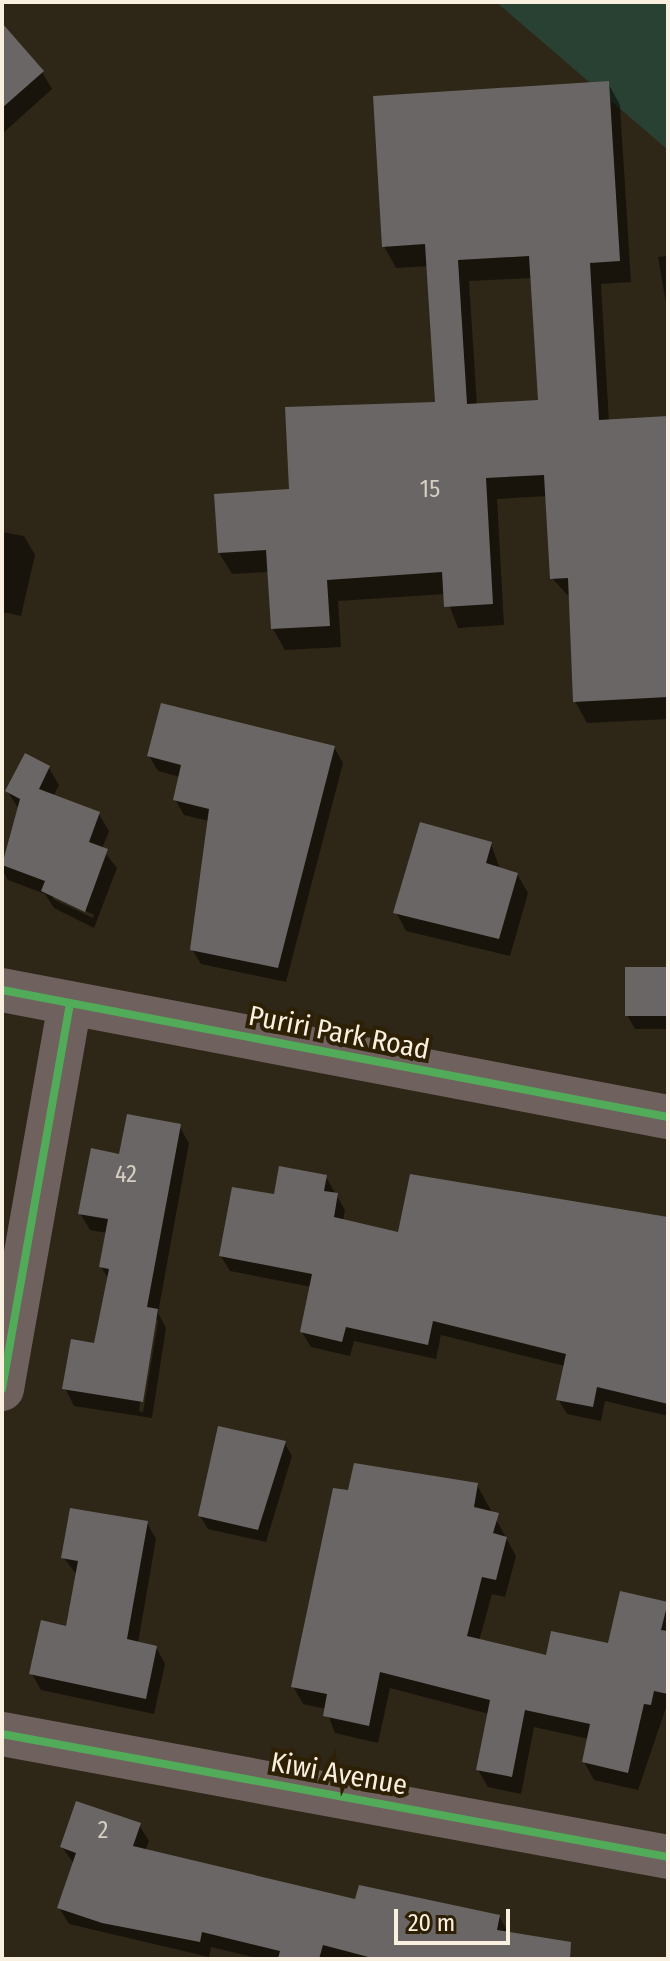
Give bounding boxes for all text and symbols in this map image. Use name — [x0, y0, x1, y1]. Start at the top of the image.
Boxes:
house number: 15 — [420, 476, 440, 504]
street label: Puriri Park Road — [246, 999, 432, 1067]
house number: 42 — [115, 1161, 137, 1189]
street label: Kiwi Avenue — [268, 1745, 410, 1803]
house number: 2 — [98, 1817, 108, 1845]
scale bar — [398, 1893, 514, 1943]
text: 20 m — [408, 1909, 455, 1937]

